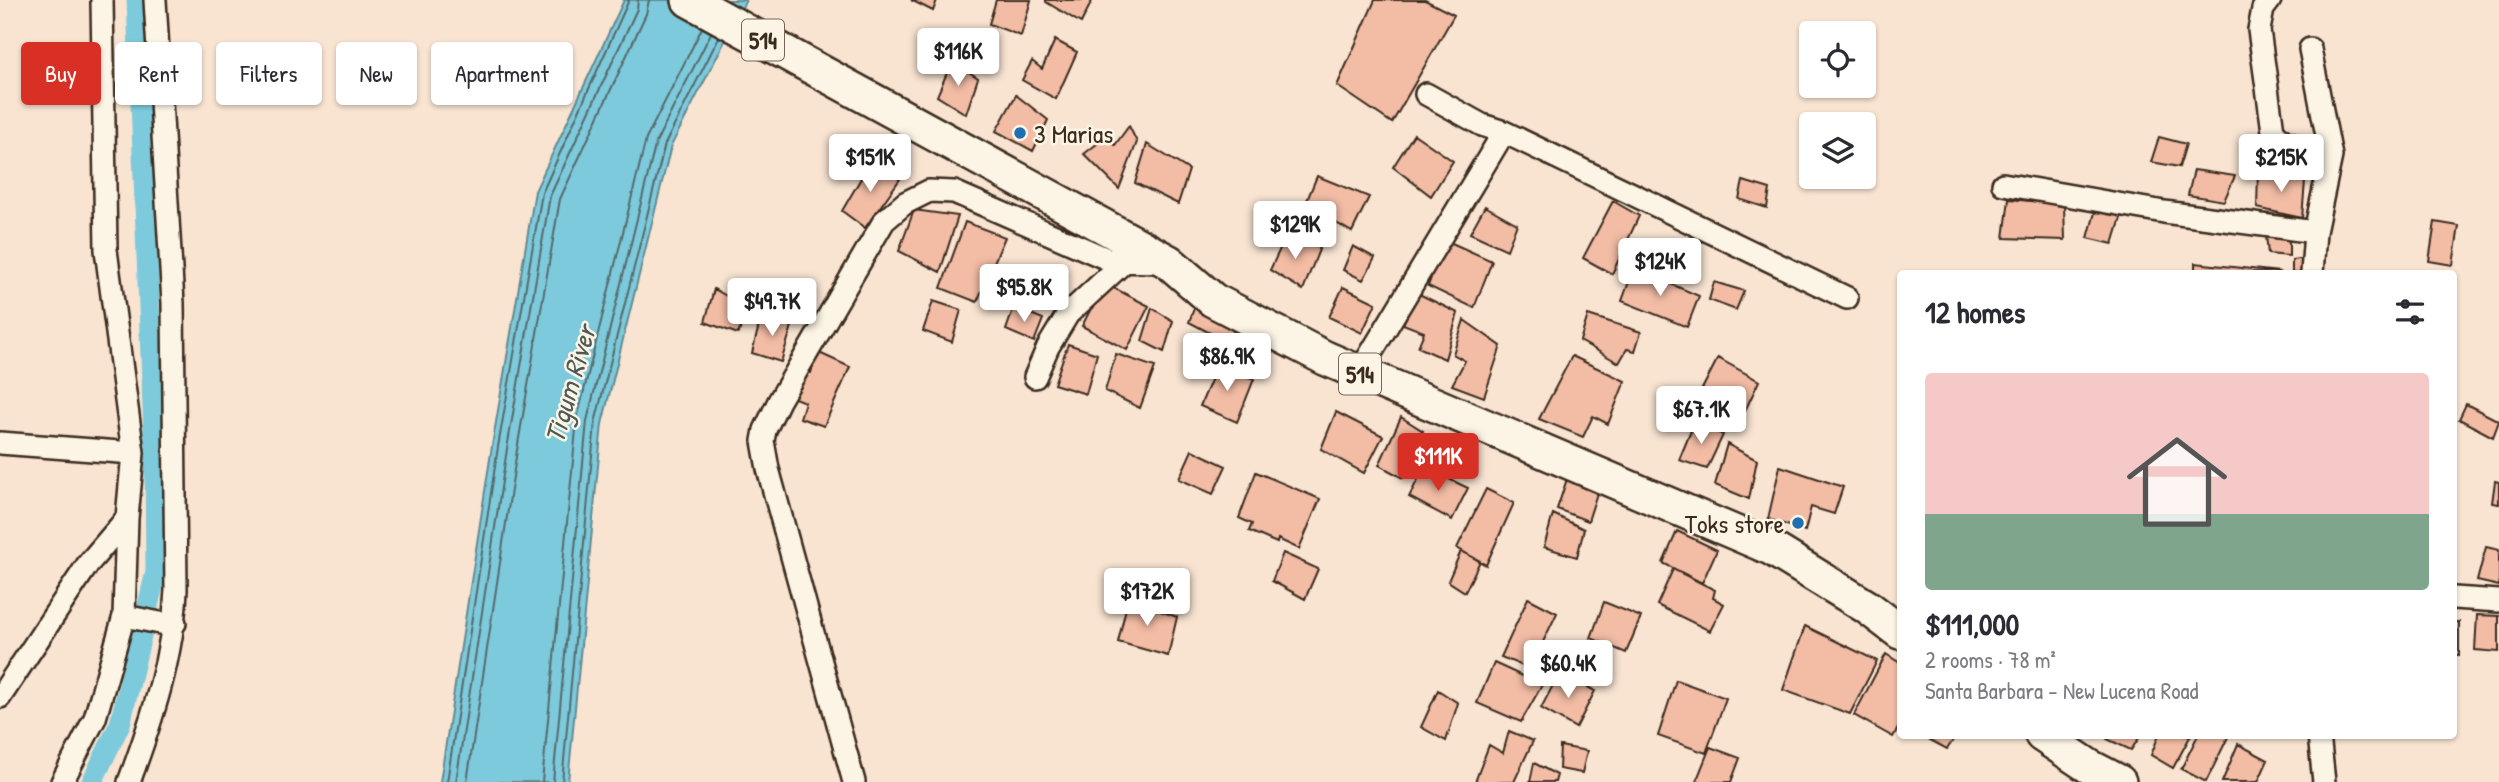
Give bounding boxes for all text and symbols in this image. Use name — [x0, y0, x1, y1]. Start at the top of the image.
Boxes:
road number: 514 — [742, 20, 784, 60]
map controls — [1799, 21, 1876, 189]
button: locate — [1799, 21, 1876, 98]
pin: $116K — [909, 28, 1007, 88]
text: $116K — [933, 35, 983, 66]
chip: Buy — [21, 42, 101, 105]
chip: Rent — [115, 42, 202, 105]
chip: Filters — [216, 42, 322, 105]
chip: New — [336, 42, 417, 105]
chip: Apartment — [431, 42, 573, 105]
button: layers — [1799, 112, 1876, 189]
place label: 3 Marias — [1034, 116, 1113, 151]
marker: 3 Marias — [1012, 125, 1028, 141]
pin: $151K — [821, 134, 919, 194]
pin: $215K — [2232, 134, 2330, 194]
text: $151K — [845, 141, 895, 172]
text: $215K — [2255, 141, 2307, 172]
pin: $129K — [1246, 202, 1344, 261]
text: $129K — [1269, 208, 1321, 239]
pin: $124K — [1611, 238, 1709, 298]
text: $124K — [1634, 245, 1686, 276]
pin: $95.8K — [967, 264, 1081, 324]
text: $95.8K — [996, 271, 1052, 302]
pin: $49.7K — [715, 278, 829, 338]
text: $49.7K — [743, 285, 801, 316]
text: 12 homes — [1925, 292, 2025, 332]
icon: filters — [2391, 293, 2429, 331]
water label: Tigum River — [535, 318, 606, 447]
pin: $86.9K — [1170, 334, 1284, 393]
text: $86.9K — [1199, 340, 1255, 371]
road number: 514 — [1339, 354, 1381, 394]
pin: $67.1K — [1644, 386, 1758, 446]
text: $67.1K — [1672, 393, 1730, 424]
icon: home — [2114, 419, 2240, 545]
pin: $111K — [1389, 434, 1487, 493]
text: $111K — [1414, 440, 1462, 471]
place label: Toks store — [1685, 506, 1784, 541]
marker: Toks store — [1790, 515, 1806, 531]
pin: $172K — [1098, 568, 1196, 628]
text: $172K — [1120, 575, 1174, 606]
text: $111,000 — [1925, 604, 2019, 644]
pin: $60.4K — [1511, 640, 1625, 700]
text: 2 rooms · 78 m² — [1925, 644, 2056, 675]
text: $60.4K — [1540, 647, 1596, 678]
text: Santa Barbara - New Lucena Road — [1925, 675, 2199, 706]

